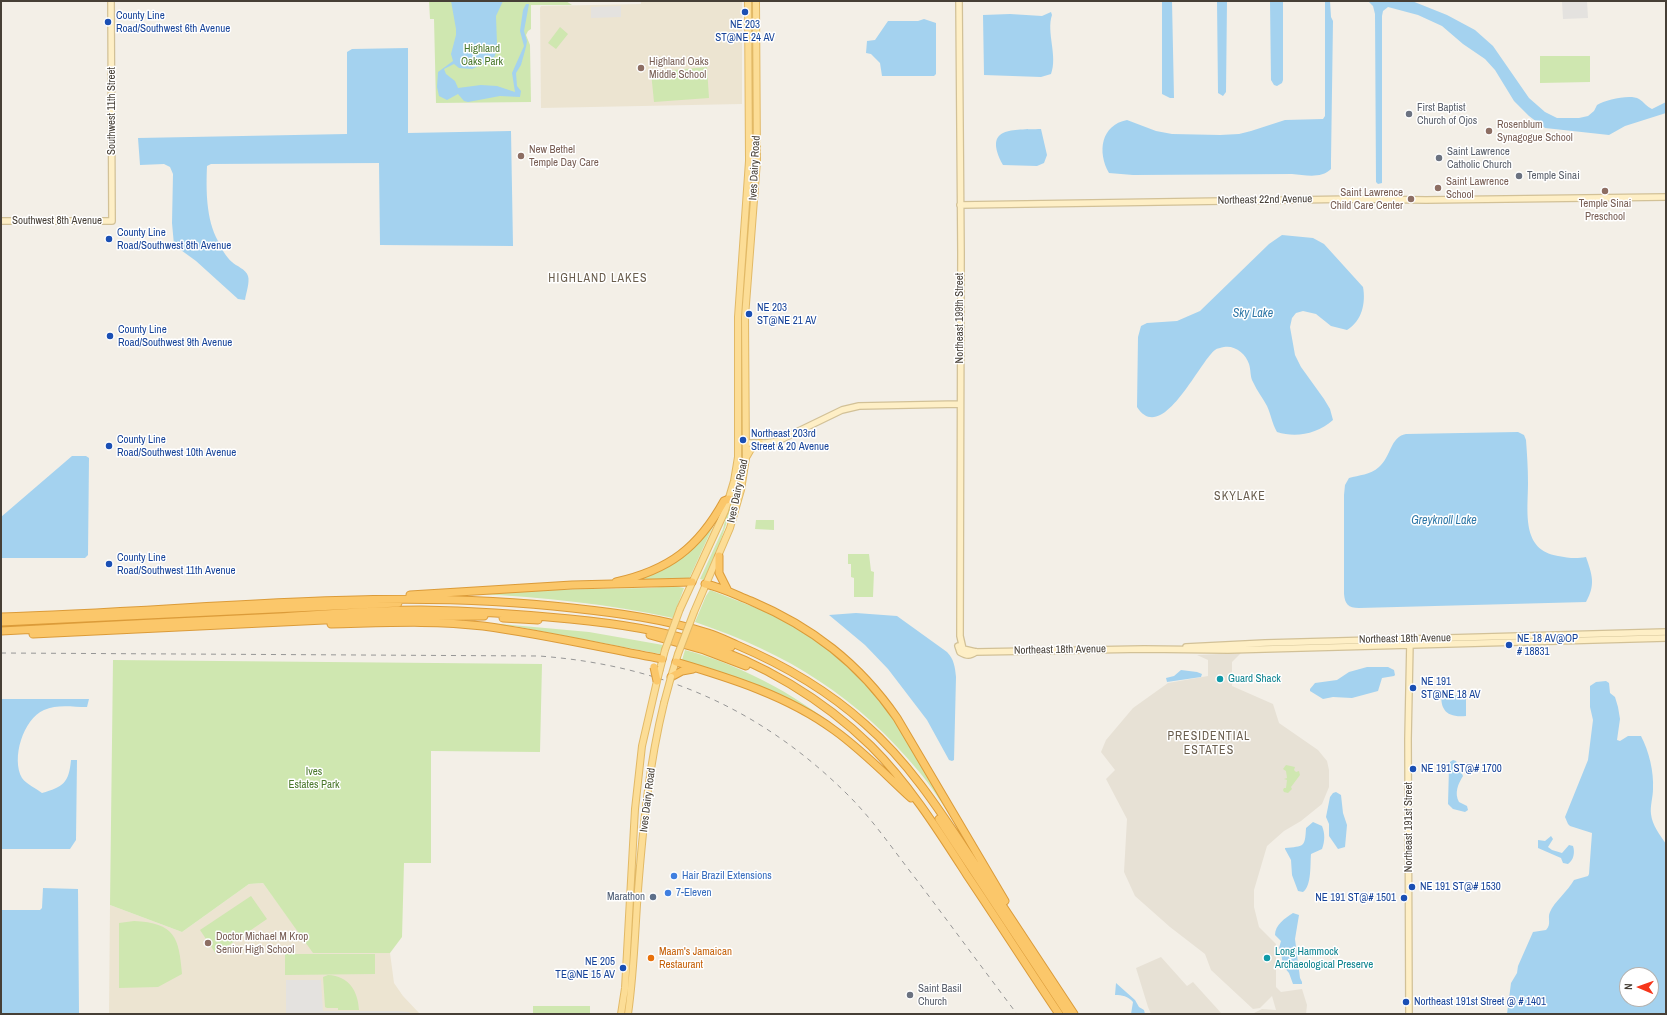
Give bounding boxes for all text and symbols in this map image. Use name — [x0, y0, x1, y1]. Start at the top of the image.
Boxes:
marker: NE 203 ST@NE 24 AV — [740, 7, 750, 17]
place label: County Line Road/Southwest 6th Avenue — [116, 9, 230, 35]
marker: County Line Road/Southwest 6th Avenue — [103, 17, 113, 27]
place label: NE 203 ST@NE 24 AV — [715, 18, 775, 44]
park label: Highland Oaks Park — [461, 42, 503, 68]
place label: Highland Oaks Middle School — [649, 55, 709, 81]
marker: Highland Oaks Middle School — [636, 63, 646, 73]
street label: Southwest 11th Street — [105, 67, 119, 155]
place label: First Baptist Church of Ojos — [1417, 101, 1477, 127]
marker: First Baptist Church of Ojos — [1404, 109, 1414, 119]
place label: Rosenblum Synagogue School — [1497, 118, 1573, 144]
marker: Rosenblum Synagogue School — [1484, 126, 1494, 136]
street label: Ives Dairy Road — [747, 135, 763, 201]
place label: New Bethel Temple Day Care — [529, 143, 599, 169]
place label: Saint Lawrence Catholic Church — [1447, 145, 1512, 171]
marker: New Bethel Temple Day Care — [516, 151, 526, 161]
marker: Saint Lawrence Catholic Church — [1434, 153, 1444, 163]
place label: Temple Sinai — [1527, 169, 1580, 183]
marker: Temple Sinai — [1514, 171, 1524, 181]
place label: Saint Lawrence School — [1446, 175, 1509, 201]
marker: Saint Lawrence School — [1433, 183, 1443, 193]
place label: Saint Lawrence Child Care Center — [1330, 186, 1403, 212]
marker: Temple Sinai Preschool — [1600, 186, 1610, 196]
street label: Northeast 22nd Avenue — [1218, 193, 1312, 207]
marker: Saint Lawrence Child Care Center — [1406, 194, 1416, 204]
place label: Temple Sinai Preschool — [1579, 197, 1631, 223]
street label: Southwest 8th Avenue — [12, 214, 102, 228]
place label: County Line Road/Southwest 8th Avenue — [117, 226, 231, 252]
marker: County Line Road/Southwest 8th Avenue — [104, 234, 114, 244]
district label: HIGHLAND LAKES — [548, 272, 648, 286]
street label: Northeast 199th Street — [953, 273, 967, 363]
place label: NE 203 ST@NE 21 AV — [757, 301, 817, 327]
water label: Sky Lake — [1233, 307, 1273, 321]
marker: NE 203 ST@NE 21 AV — [744, 309, 754, 319]
place label: County Line Road/Southwest 9th Avenue — [118, 323, 232, 349]
marker: County Line Road/Southwest 9th Avenue — [105, 331, 115, 341]
place label: Northeast 203rd Street & 20 Avenue — [751, 427, 829, 453]
place label: County Line Road/Southwest 10th Avenue — [117, 433, 236, 459]
marker: Northeast 203rd Street & 20 Avenue — [738, 435, 748, 445]
marker: County Line Road/Southwest 10th Avenue — [104, 441, 114, 451]
street label: Ives Dairy Road — [725, 458, 751, 524]
district label: SKYLAKE — [1214, 490, 1266, 504]
water label: Greyknoll Lake — [1411, 514, 1477, 528]
place label: County Line Road/Southwest 11th Avenue — [117, 551, 236, 577]
marker: County Line Road/Southwest 11th Avenue — [104, 559, 114, 569]
street label: Northeast 18th Avenue — [1359, 632, 1451, 646]
place label: NE 18 AV@OP # 18831 — [1517, 632, 1578, 658]
marker: NE 18 AV@OP # 18831 — [1504, 640, 1514, 650]
street label: Northeast 18th Avenue — [1014, 643, 1106, 657]
place label: Guard Shack — [1228, 672, 1281, 686]
marker: Guard Shack — [1215, 674, 1225, 684]
place label: NE 191 ST@NE 18 AV — [1421, 675, 1481, 701]
marker: NE 191 ST@NE 18 AV — [1408, 683, 1418, 693]
district label: PRESIDENTIAL ESTATES — [1167, 730, 1251, 758]
place label: NE 191 ST@# 1700 — [1421, 762, 1502, 776]
marker: NE 191 ST@# 1700 — [1408, 764, 1418, 774]
park label: Ives Estates Park — [288, 765, 340, 791]
street label: Ives Dairy Road — [638, 767, 658, 833]
street label: Northeast 191st Street — [1402, 782, 1416, 872]
place label: Hair Brazil Extensions — [682, 869, 772, 883]
marker: Hair Brazil Extensions — [669, 871, 679, 881]
place label: NE 191 ST@# 1530 — [1420, 880, 1501, 894]
marker: NE 191 ST@# 1530 — [1407, 882, 1417, 892]
place label: 7-Eleven — [676, 886, 712, 900]
marker: 7-Eleven — [663, 888, 673, 898]
place label: Marathon — [607, 890, 645, 904]
place label: NE 191 ST@# 1501 — [1315, 891, 1396, 905]
marker: Marathon — [648, 892, 658, 902]
marker: NE 191 ST@# 1501 — [1399, 893, 1409, 903]
place label: Doctor Michael M Krop Senior High School — [216, 930, 308, 956]
marker: Doctor Michael M Krop Senior High School — [203, 938, 213, 948]
place label: Maam's Jamaican Restaurant — [659, 945, 732, 971]
place label: Long Hammock Archaeological Preserve — [1275, 945, 1373, 971]
marker: Maam's Jamaican Restaurant — [646, 953, 656, 963]
marker: Long Hammock Archaeological Preserve — [1262, 953, 1272, 963]
place label: NE 205 TE@NE 15 AV — [555, 955, 615, 981]
marker: NE 205 TE@NE 15 AV — [618, 963, 628, 973]
north arrow — [1619, 967, 1659, 1007]
place label: Saint Basil Church — [918, 982, 962, 1008]
text: N — [1621, 983, 1635, 990]
marker: Saint Basil Church — [905, 990, 915, 1000]
place label: Northeast 191st Street @ # 1401 — [1414, 995, 1546, 1009]
marker: Northeast 191st Street @ # 1401 — [1401, 997, 1411, 1007]

